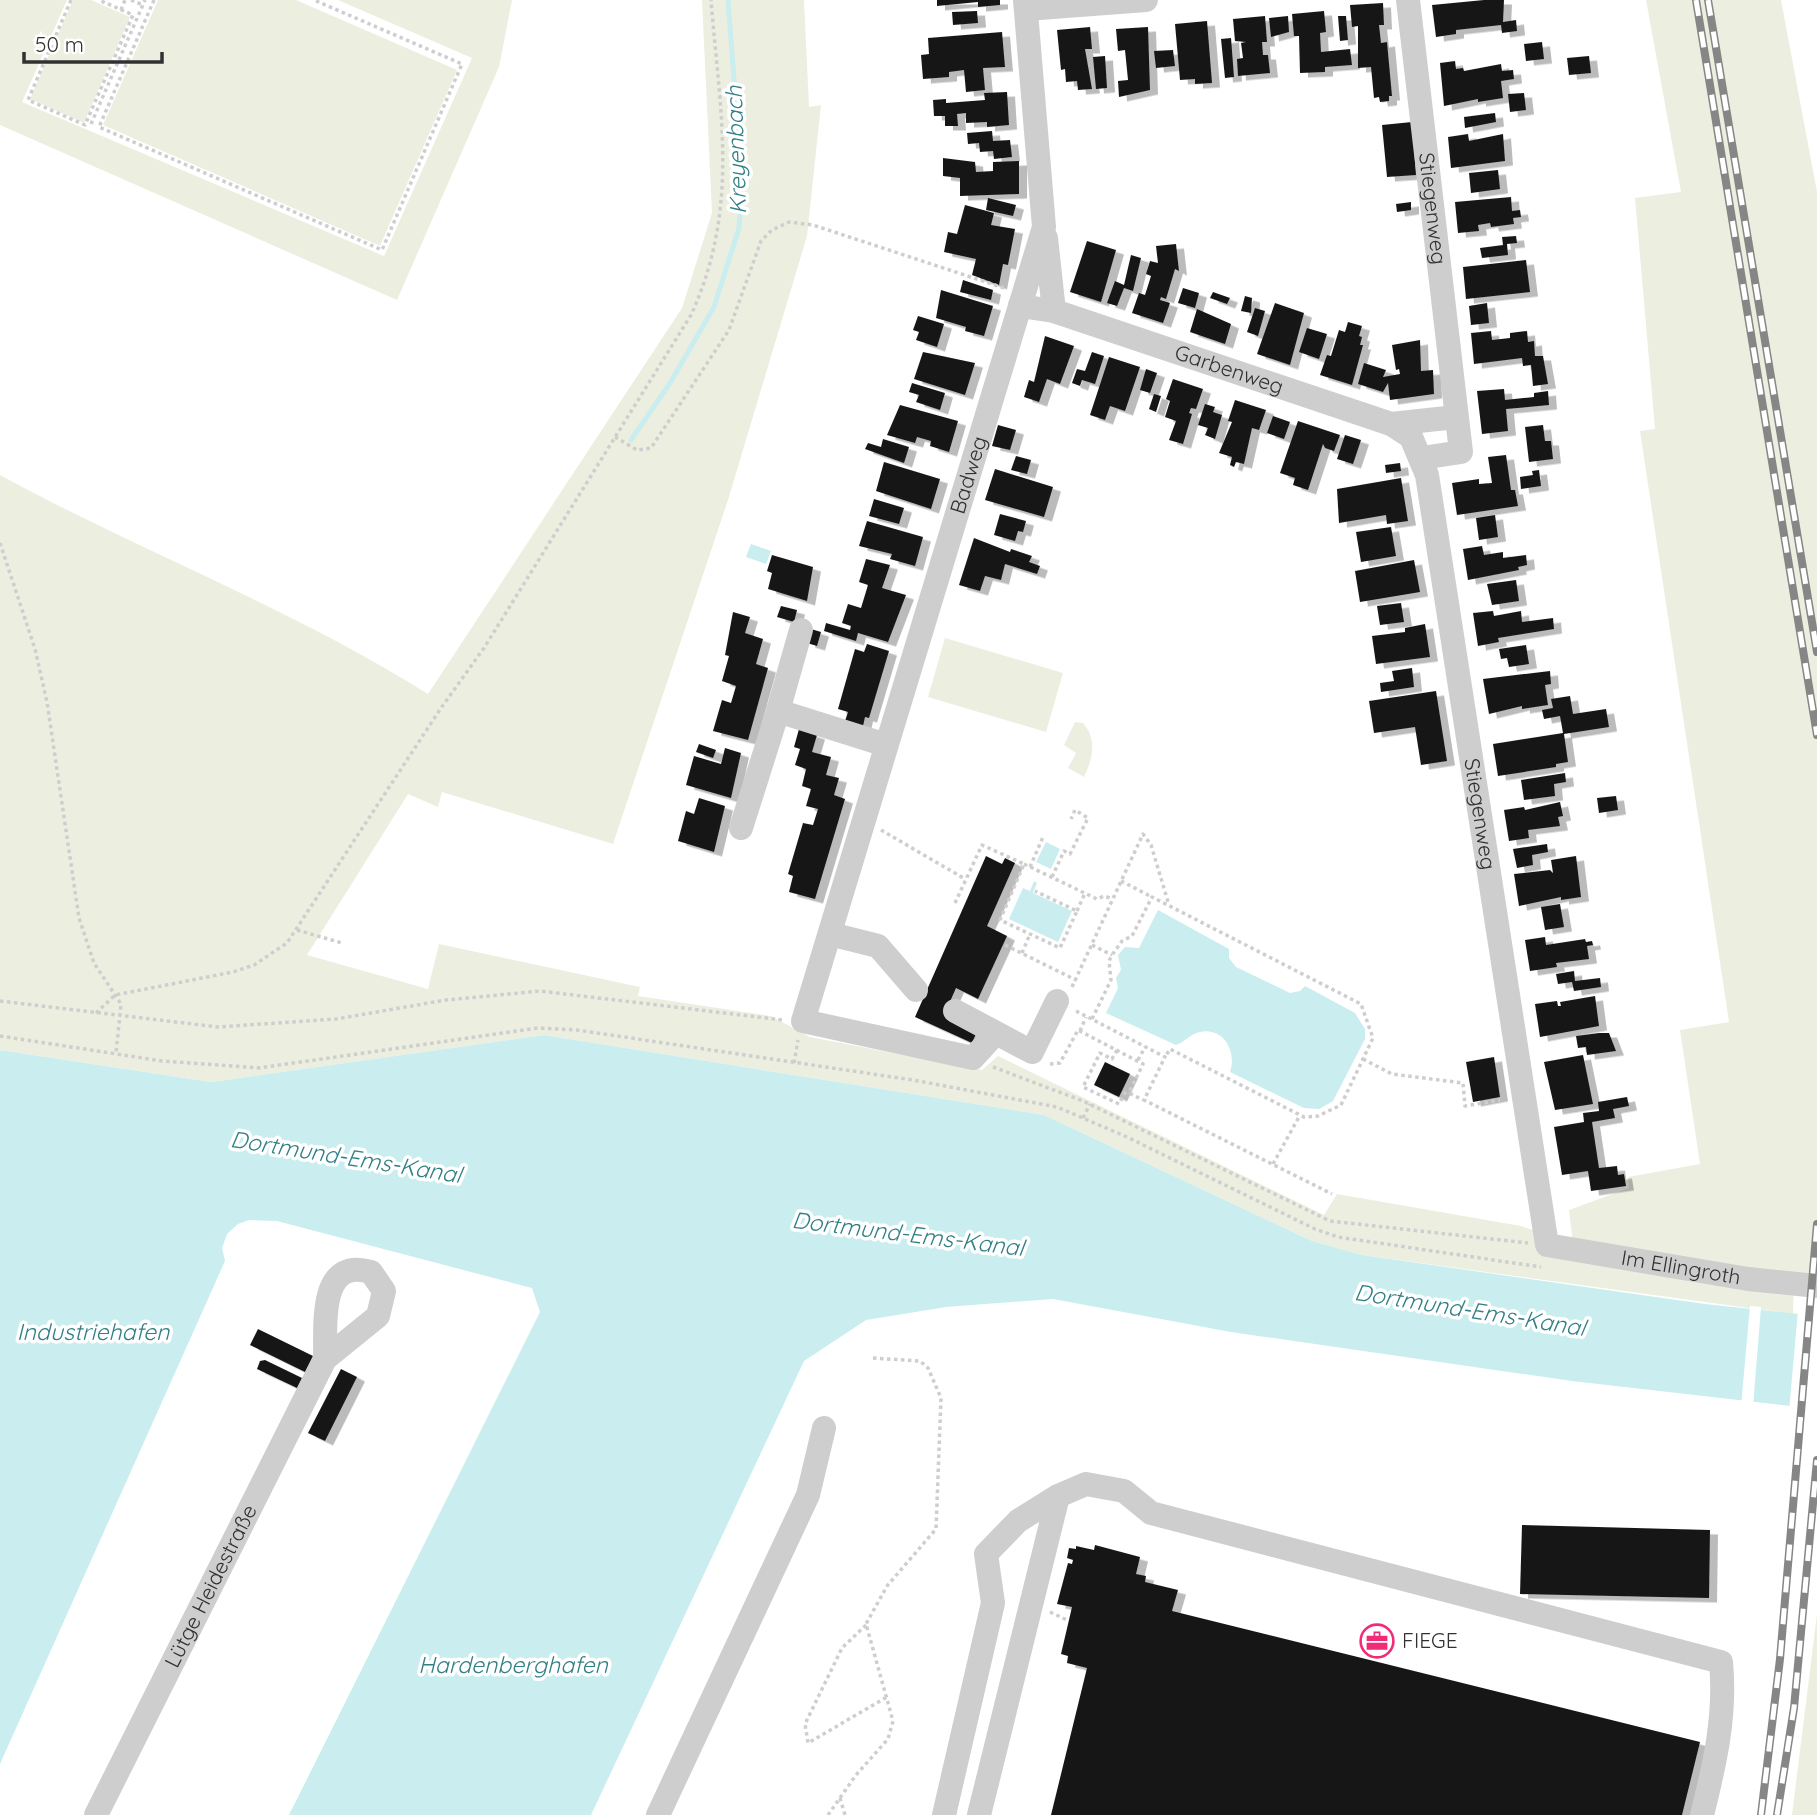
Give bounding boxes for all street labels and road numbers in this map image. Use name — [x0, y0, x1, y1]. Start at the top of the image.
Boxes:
street label: Stiegenweg — [1414, 151, 1453, 266]
street label: Garbenweg — [1172, 338, 1287, 399]
street label: Badweg — [944, 433, 992, 517]
street label: Stiegenweg — [1459, 756, 1502, 871]
street label: Im Ellingroth — [1619, 1244, 1743, 1290]
street label: Lütge Heidestraße — [158, 1500, 262, 1671]

